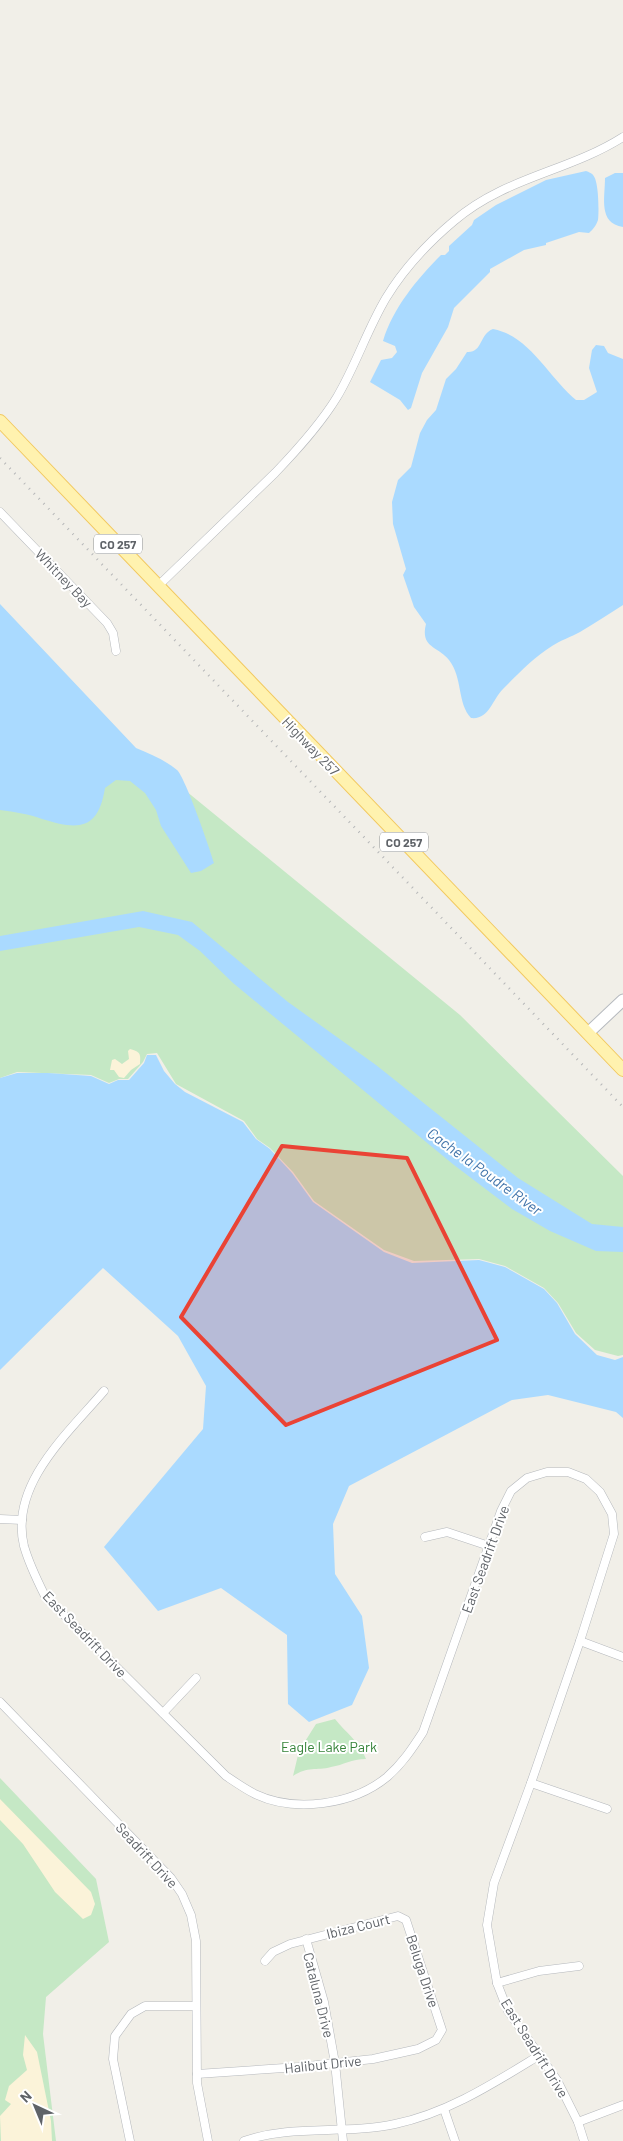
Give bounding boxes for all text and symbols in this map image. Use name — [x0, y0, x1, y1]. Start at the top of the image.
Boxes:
road number: CO 257 — [94, 534, 142, 554]
street label: Whitney Bay — [32, 545, 96, 611]
street label: Highway 257 — [279, 713, 343, 779]
road number: CO 257 — [380, 832, 428, 852]
water label: Cache la Poudre River — [424, 1123, 546, 1219]
street label: East Seadrift Drive — [458, 1503, 512, 1615]
street label: East Seadrift Drive — [40, 1587, 130, 1681]
park label: Eagle Lake Park — [281, 1738, 377, 1755]
street label: Seadrift Drive — [112, 1819, 182, 1891]
street label: Ibiza Court — [324, 1910, 392, 1942]
street label: Beluga Drive — [403, 1932, 443, 2010]
street label: Cataluna Drive — [300, 1951, 338, 2039]
street label: East Seadrift Drive — [498, 1995, 572, 2101]
street label: Halibut Drive — [284, 2052, 362, 2076]
north arrow — [10, 2081, 60, 2131]
text: N — [16, 2087, 35, 2106]

